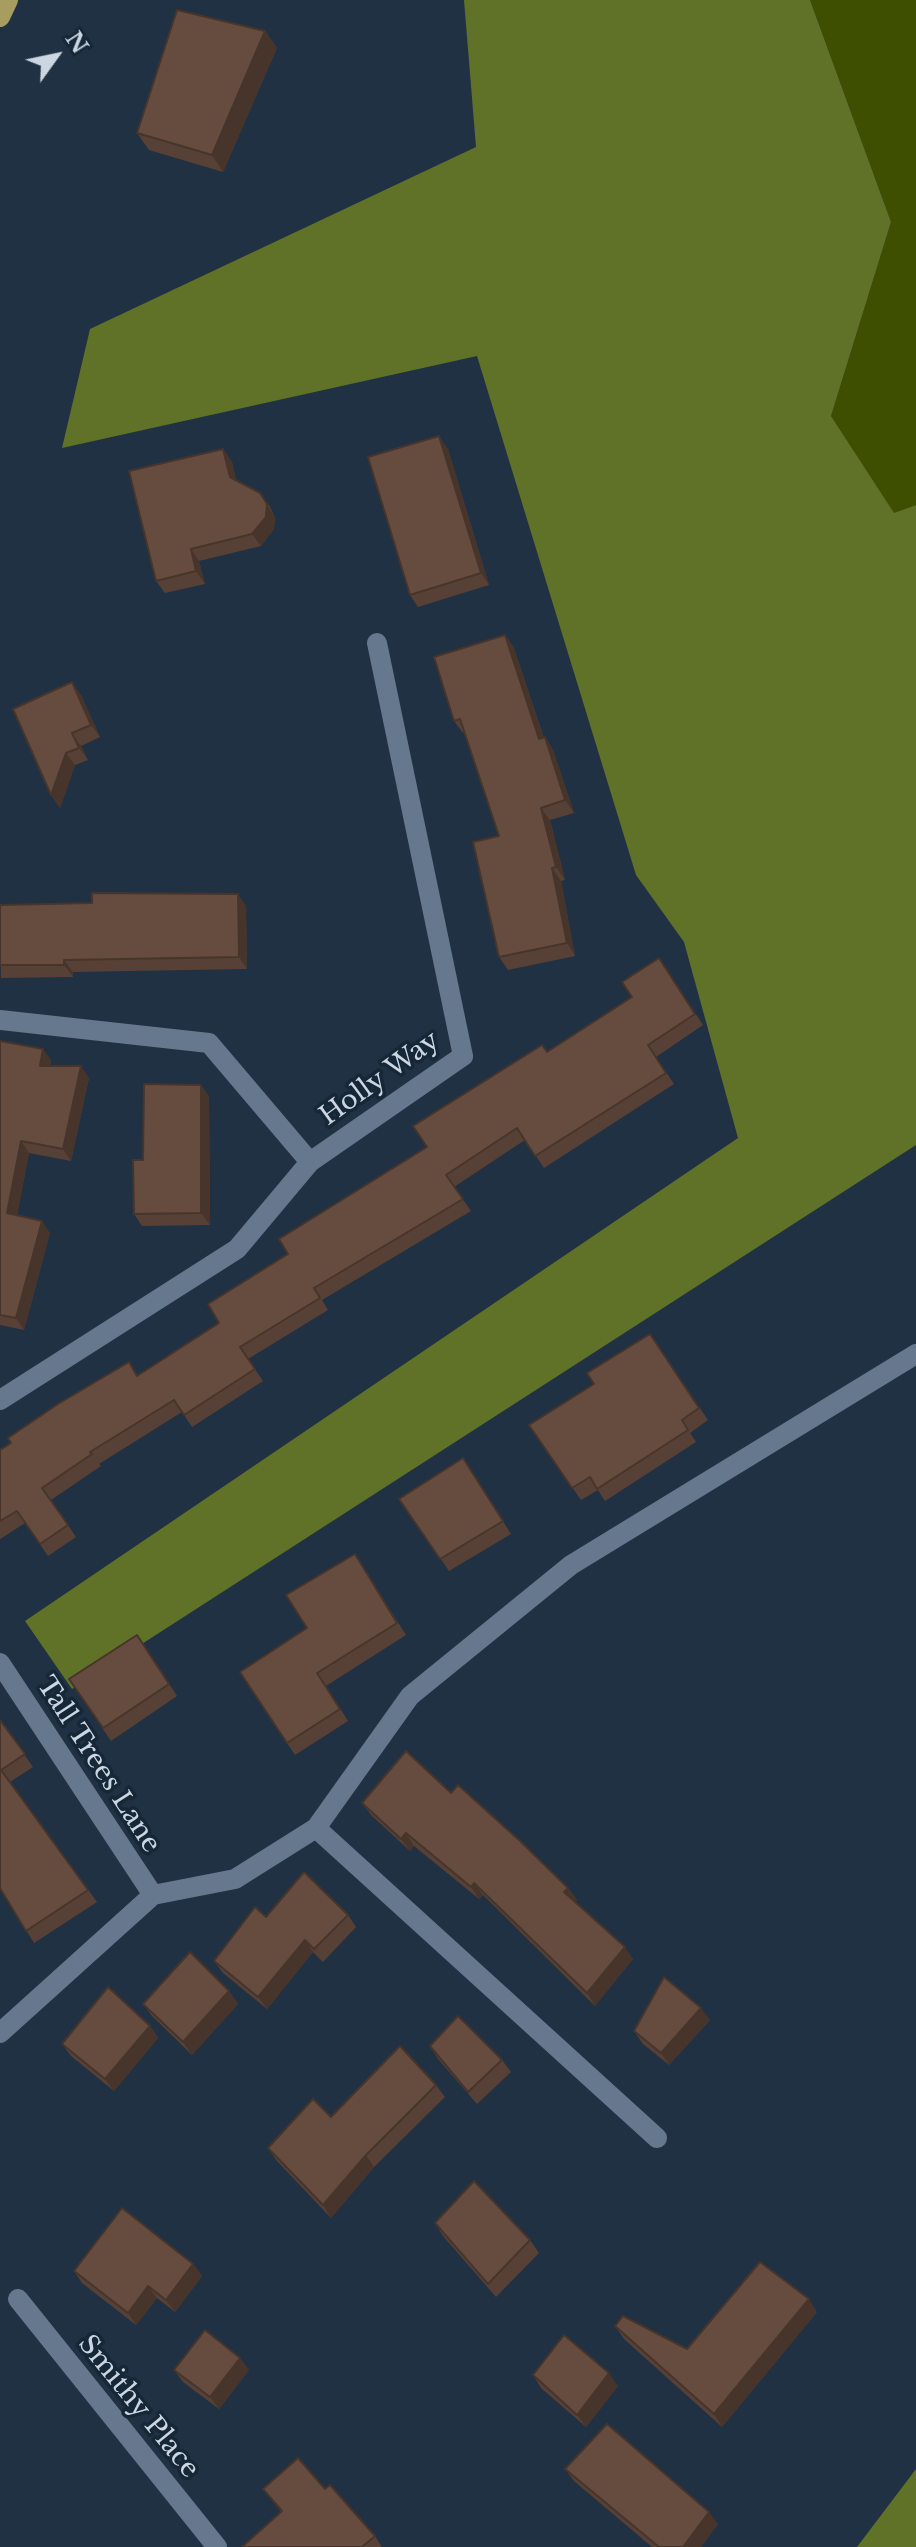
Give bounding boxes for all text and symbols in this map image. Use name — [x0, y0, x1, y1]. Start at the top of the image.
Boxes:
north arrow — [16, 16, 96, 96]
text: N — [60, 27, 94, 59]
street label: Holly Way — [314, 1025, 446, 1133]
street label: Tall Trees Lane — [30, 1671, 166, 1859]
street label: Smithy Place — [71, 2329, 205, 2485]

